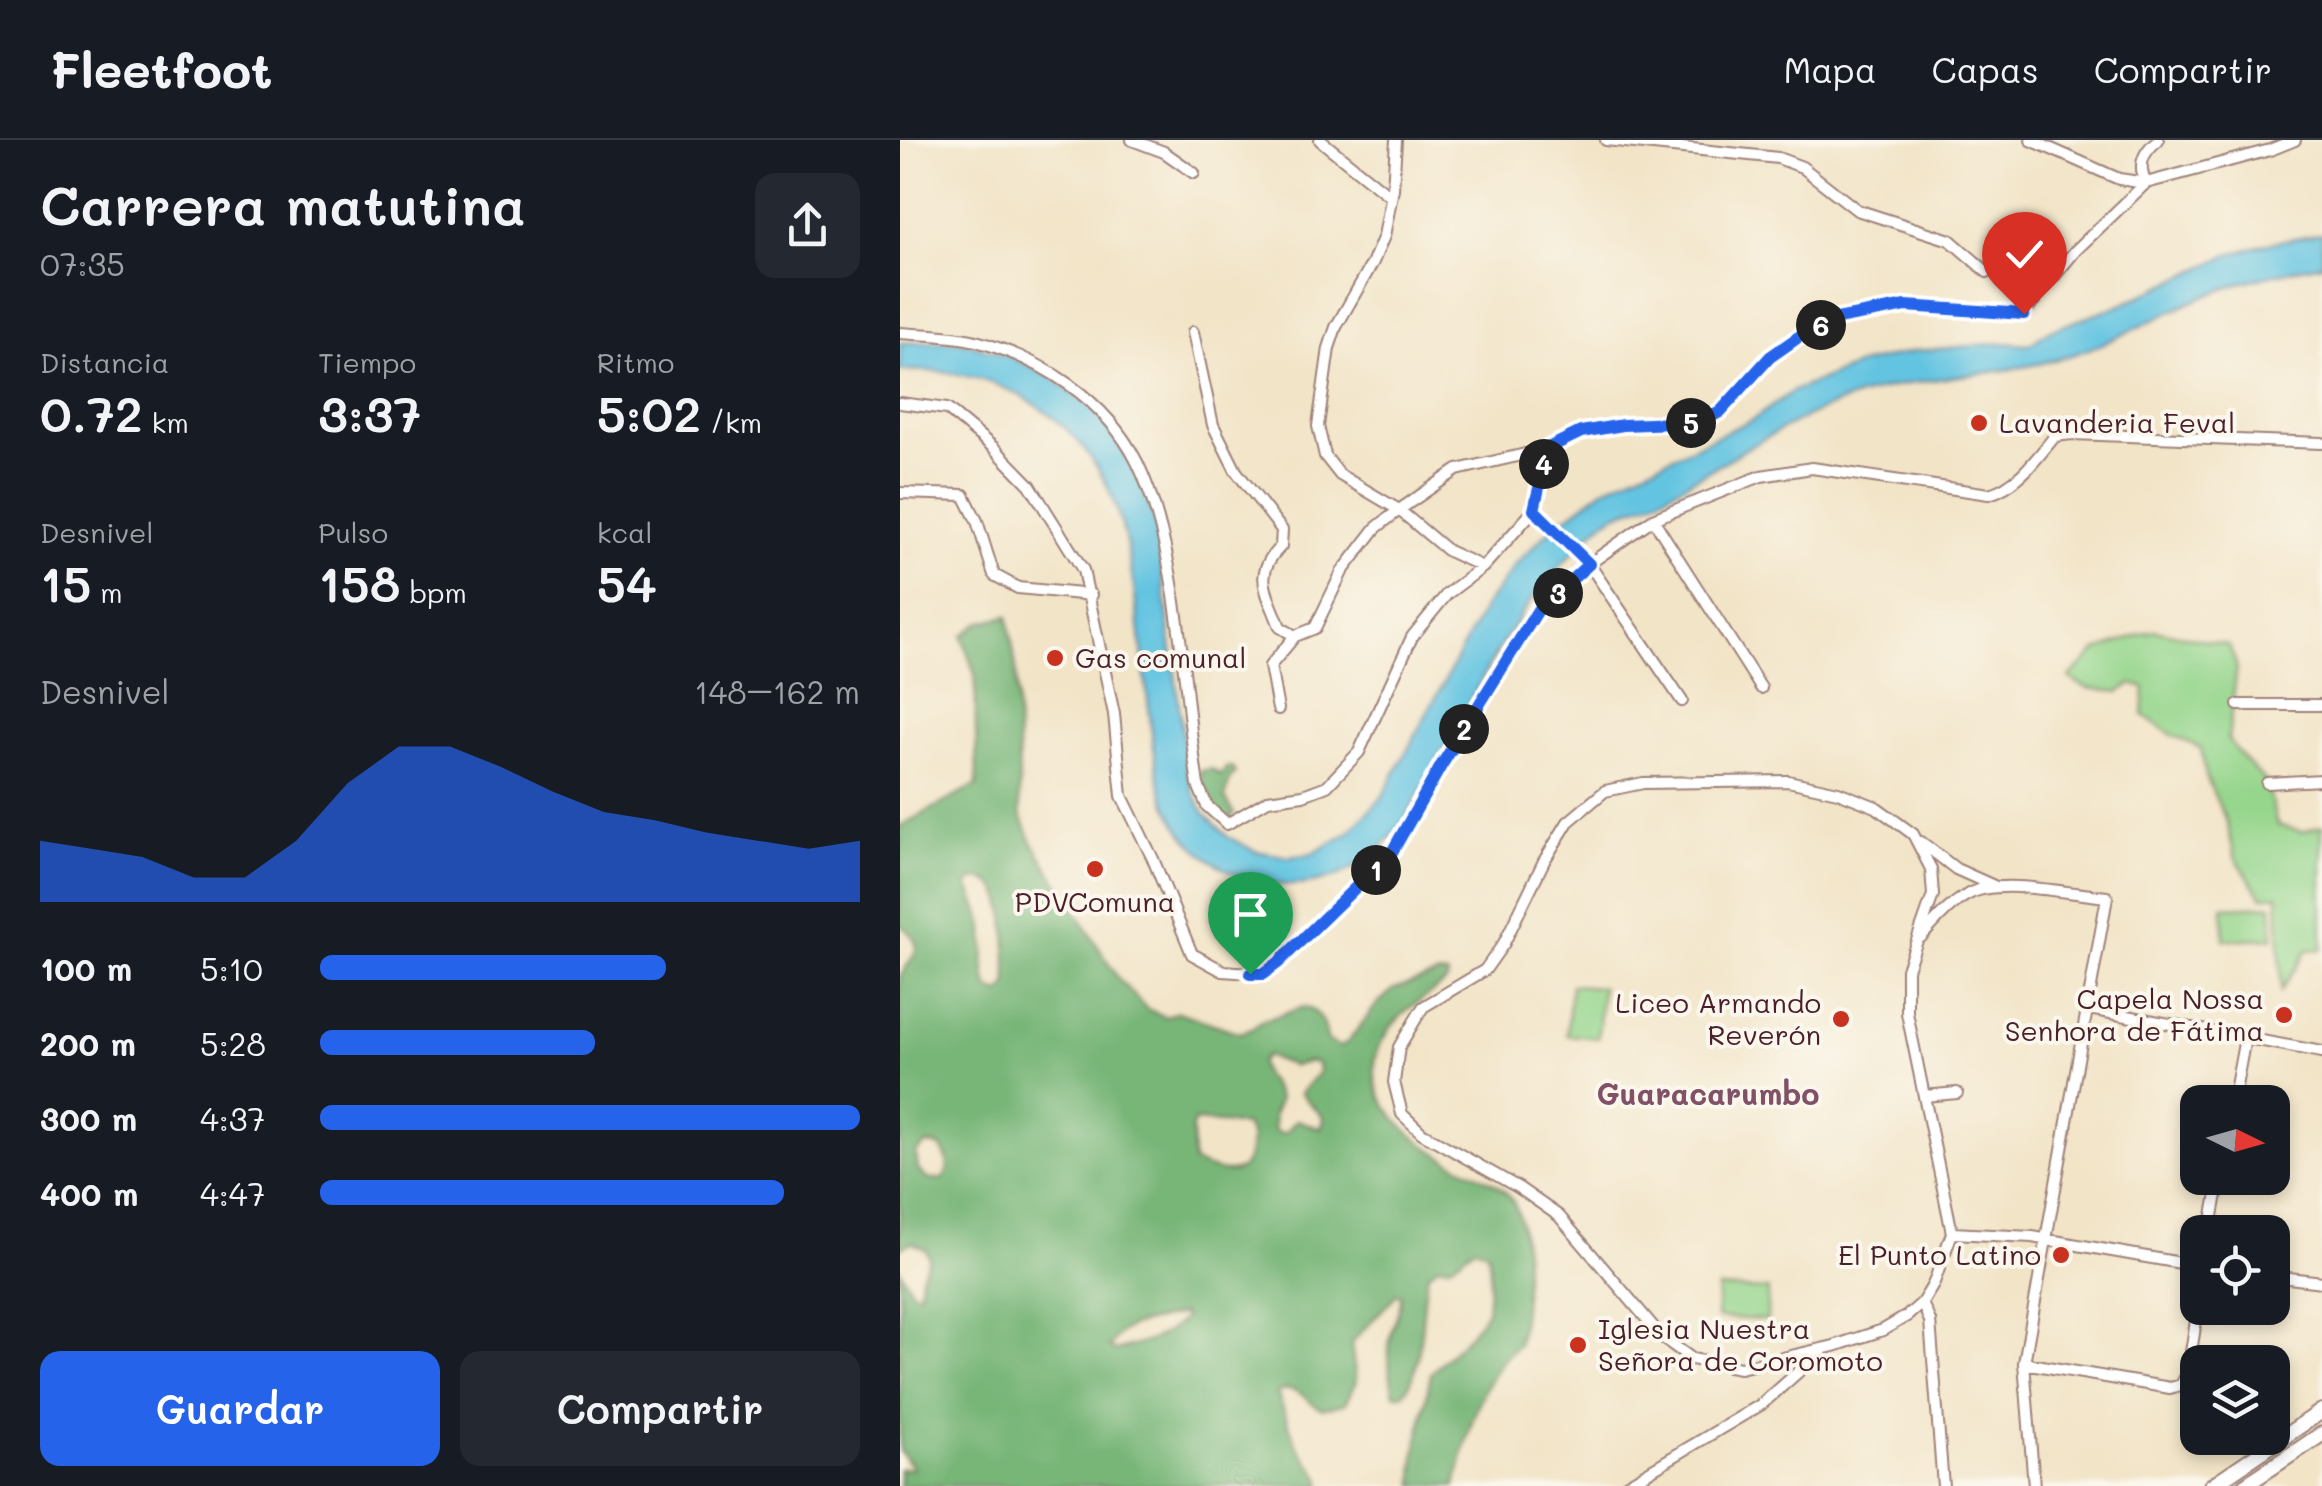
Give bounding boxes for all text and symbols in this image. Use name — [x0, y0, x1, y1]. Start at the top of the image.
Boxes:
text: Fleetfoot — [50, 38, 272, 100]
text: Mapa — [1783, 46, 1876, 92]
text: Capas — [1931, 46, 2039, 92]
text: Compartir — [2094, 46, 2272, 92]
text: Carrera matutina — [40, 168, 526, 240]
button: share — [755, 173, 860, 278]
pin — [1982, 212, 2067, 315]
icon: check — [1997, 227, 2052, 282]
text: 07:35 — [40, 242, 125, 284]
pin: 6 — [1796, 300, 1846, 350]
text: 6 — [1813, 307, 1829, 343]
text: Distancia — [40, 344, 169, 380]
text: Tiempo — [318, 344, 416, 380]
text: Ritmo — [597, 344, 674, 380]
text: 0.72 — [40, 380, 143, 446]
text: 3:37 — [318, 380, 421, 446]
text: 5:02 — [597, 380, 701, 446]
pin: 5 — [1666, 398, 1716, 448]
text: km — [143, 404, 189, 440]
text: /km — [701, 404, 762, 440]
place label: Lavanderia Feval — [1999, 404, 2235, 440]
text: 5 — [1683, 405, 1699, 441]
marker: Lavanderia Feval — [1968, 412, 1990, 434]
pin: 4 — [1519, 439, 1569, 489]
text: 4 — [1535, 446, 1553, 482]
text: Desnivel — [40, 514, 153, 550]
text: Pulso — [318, 514, 388, 550]
text: kcal — [597, 514, 652, 550]
text: 15 — [40, 550, 91, 616]
text: 158 — [318, 550, 400, 616]
text: 54 — [597, 550, 657, 616]
pin: 3 — [1533, 568, 1583, 618]
text: m — [91, 574, 123, 610]
text: bpm — [400, 574, 467, 610]
text: 3 — [1550, 575, 1566, 611]
place label: Gas comunal — [1075, 639, 1246, 675]
marker: Gas comunal — [1044, 647, 1066, 669]
text: Desnivel — [40, 670, 170, 712]
text: 148–162 m — [694, 670, 860, 712]
pin: 2 — [1439, 704, 1489, 754]
text: 2 — [1456, 711, 1472, 747]
pin: 1 — [1351, 845, 1401, 895]
text: 1 — [1370, 852, 1382, 888]
marker: PDVComuna — [1084, 858, 1106, 880]
pin — [1208, 872, 1293, 975]
place label: PDVComuna — [1015, 883, 1175, 919]
icon: arrive — [1223, 887, 1278, 942]
text: 100 m — [40, 947, 132, 989]
text: 5:10 — [200, 947, 263, 989]
place label: Capela Nossa Senhora de Fátima — [2005, 980, 2264, 1048]
place label: Liceo Armando Reverón — [1615, 984, 1821, 1052]
marker: Capela Nossa Senhora de Fátima — [2273, 1004, 2295, 1026]
marker: Liceo Armando Reverón — [1830, 1008, 1852, 1030]
text: 200 m — [40, 1022, 136, 1064]
text: 5:28 — [200, 1022, 266, 1064]
district label: Guaracarumbo — [1596, 1073, 1820, 1113]
north arrow — [2180, 1085, 2290, 1195]
map controls — [2180, 1085, 2290, 1455]
text: 300 m — [40, 1097, 137, 1139]
text: 4:37 — [200, 1097, 265, 1139]
text: 400 m — [40, 1172, 138, 1214]
text: 4:47 — [200, 1172, 265, 1214]
button: locate — [2180, 1215, 2290, 1325]
place label: El Punto Latino — [1838, 1236, 2041, 1272]
marker: El Punto Latino — [2050, 1244, 2072, 1266]
place label: Iglesia Nuestra Señora de Coromoto — [1598, 1310, 1883, 1378]
marker: Iglesia Nuestra Señora de Coromoto — [1567, 1334, 1589, 1356]
button: layers — [2180, 1345, 2290, 1455]
button: Guardar — [40, 1351, 440, 1466]
button: Compartir — [460, 1351, 860, 1466]

